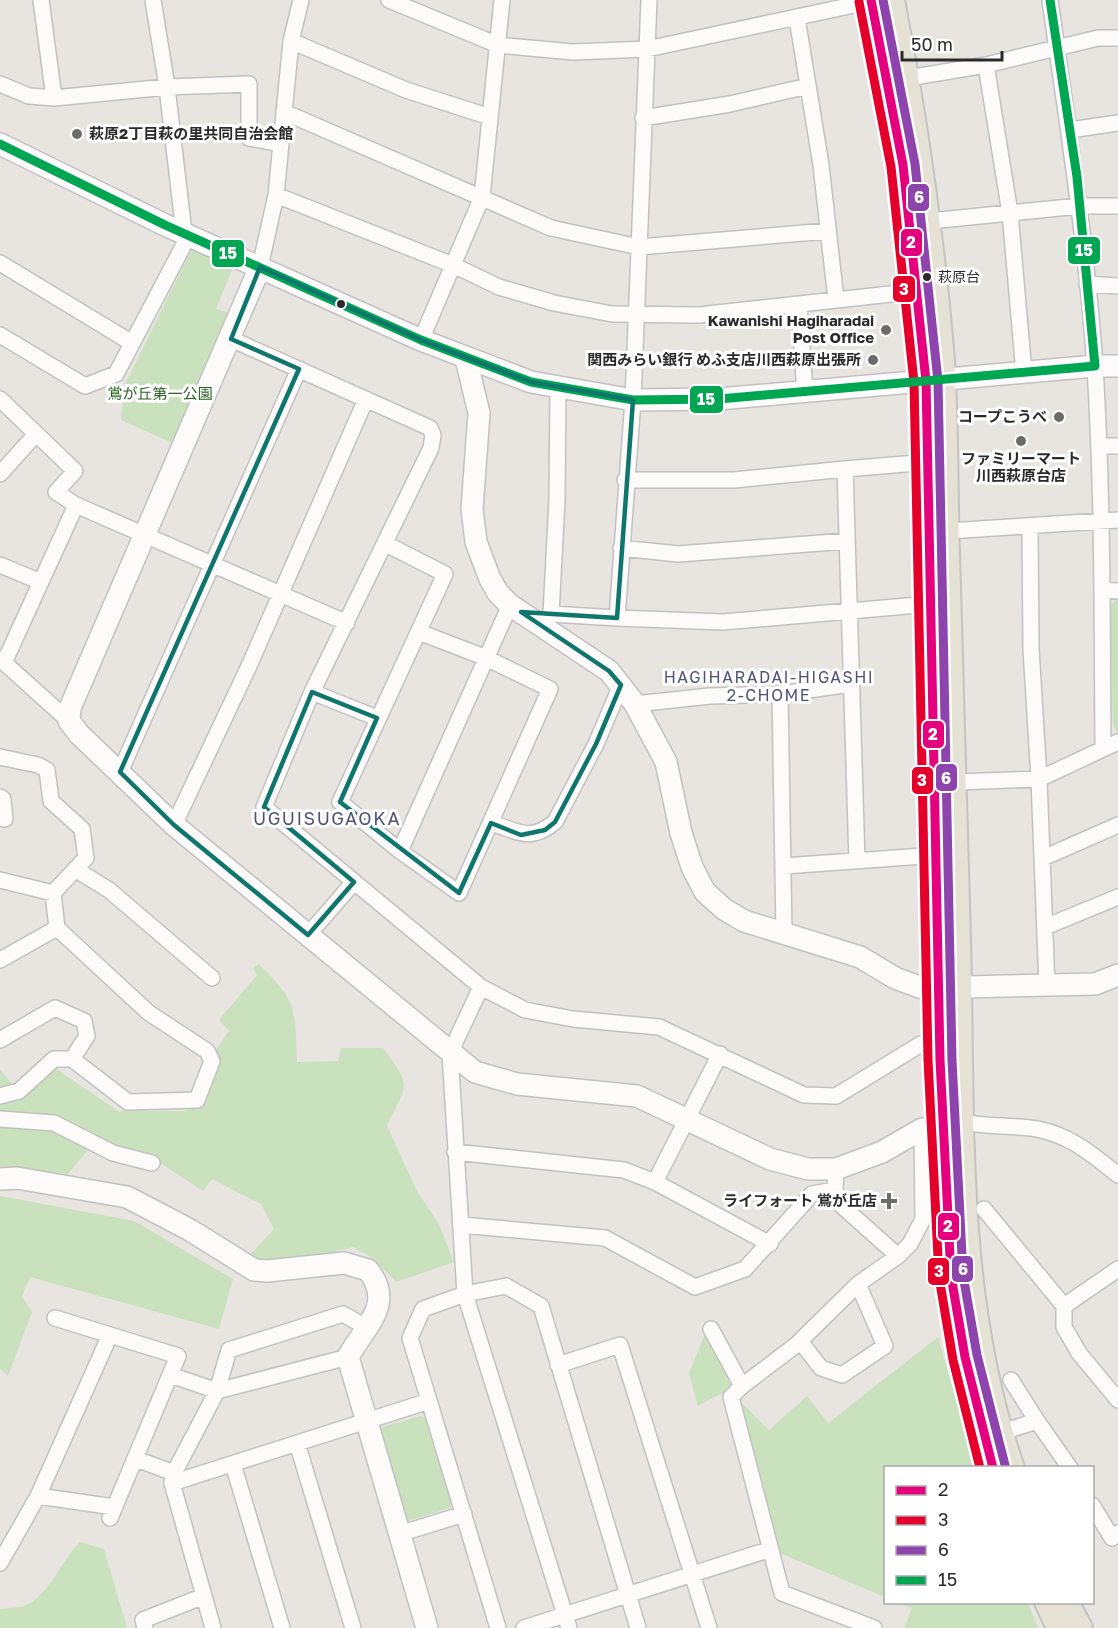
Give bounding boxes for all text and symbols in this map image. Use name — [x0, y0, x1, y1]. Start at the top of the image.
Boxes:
scale bar — [902, 24, 1002, 62]
text: 50 m — [911, 33, 953, 55]
place label: 萩原2丁目萩の里共同自治会館 — [89, 124, 293, 142]
marker: 萩原2丁目萩の里共同自治会館 — [70, 127, 84, 141]
line badge: 6 — [907, 183, 930, 212]
text: 6 — [914, 187, 924, 207]
line badge: 2 — [900, 228, 923, 257]
text: 2 — [906, 232, 916, 252]
line badge: 15 — [1067, 236, 1101, 265]
line badge: 15 — [211, 239, 245, 268]
text: 15 — [1075, 240, 1093, 260]
text: 15 — [219, 243, 237, 263]
place label: 萩原台 — [938, 268, 980, 285]
marker: 萩原台 — [921, 271, 933, 283]
line badge: 3 — [892, 275, 916, 303]
text: 3 — [899, 279, 909, 299]
unlabelled marker — [335, 298, 347, 310]
place label: Kawanishi Hagiharadai Post Office — [708, 311, 874, 346]
marker: Kawanishi Hagiharadai Post Office — [879, 323, 893, 337]
place label: 関西みらい銀行 めふ支店川西萩原出張所 — [587, 350, 861, 368]
marker: 関西みらい銀行 めふ支店川西萩原出張所 — [866, 353, 880, 367]
park label: 鴬が丘第一公園 — [107, 384, 213, 402]
line badge: 15 — [689, 385, 724, 414]
text: 15 — [697, 389, 715, 409]
place label: コープこうべ — [958, 407, 1047, 425]
marker: コープこうべ — [1052, 410, 1066, 424]
marker: ファミリーマート 川西萩原台店 — [1014, 434, 1028, 448]
place label: ファミリーマート 川西萩原台店 — [961, 449, 1081, 484]
district label: HAGIHARADAI-HIGASHI 2-CHOME — [664, 667, 874, 705]
line badge: 2 — [922, 720, 945, 749]
text: 2 — [928, 724, 938, 744]
line badge: 6 — [935, 763, 958, 792]
line badge: 3 — [911, 766, 934, 795]
text: 6 — [941, 768, 951, 788]
text: 3 — [917, 770, 927, 790]
district label: UGUISUGAOKA — [253, 807, 401, 829]
place label: ライフォート 鴬が丘店 — [723, 1191, 877, 1209]
marker: ライフォート 鴬が丘店 — [882, 1194, 896, 1208]
line badge: 2 — [937, 1212, 960, 1241]
text: 2 — [943, 1216, 953, 1236]
line badge: 6 — [951, 1255, 974, 1283]
line badge: 3 — [927, 1257, 950, 1286]
text: 6 — [958, 1259, 968, 1279]
text: 3 — [934, 1261, 944, 1281]
legend — [884, 1466, 1094, 1604]
text: 2 — [938, 1478, 948, 1500]
text: 3 — [938, 1508, 949, 1530]
text: 6 — [938, 1538, 949, 1560]
text: 15 — [938, 1568, 957, 1590]

